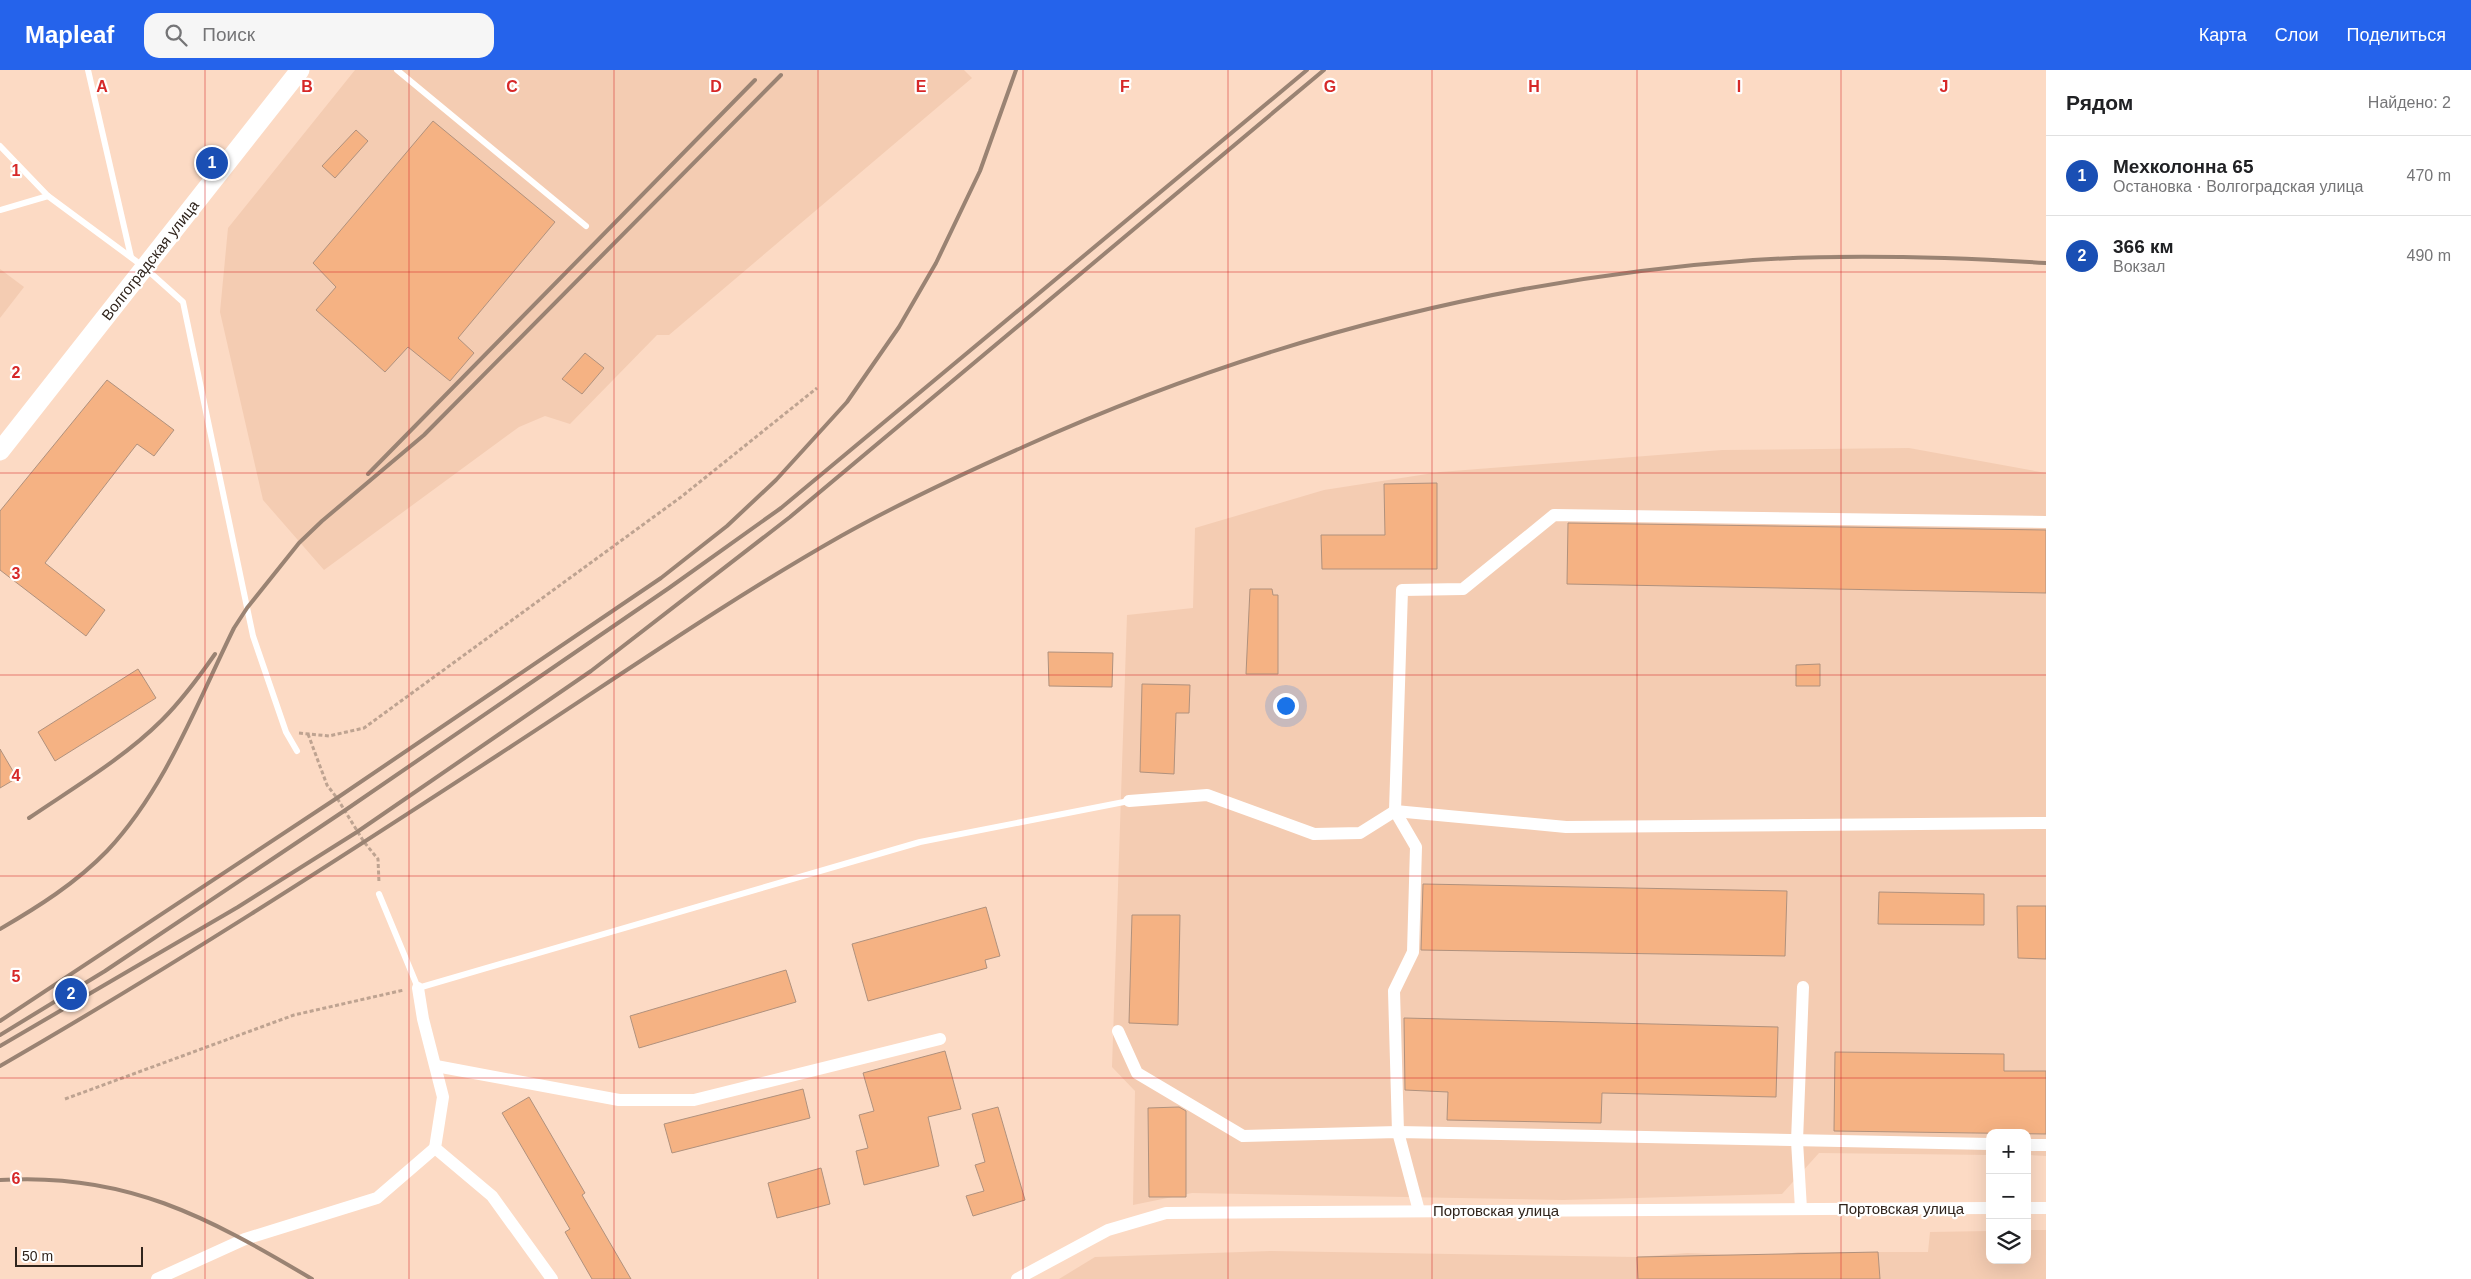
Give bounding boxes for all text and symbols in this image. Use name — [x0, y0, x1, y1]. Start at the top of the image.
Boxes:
search box — [144, 13, 494, 58]
text: Mapleaf — [25, 21, 114, 48]
icon: search — [162, 21, 190, 49]
text: Поиск — [202, 24, 255, 45]
text: Карта — [2199, 25, 2247, 45]
text: Слои — [2275, 25, 2319, 45]
text: Поделиться — [2347, 25, 2446, 45]
text: A — [96, 78, 108, 95]
text: B — [301, 78, 313, 95]
text: C — [506, 78, 518, 95]
text: D — [710, 78, 722, 95]
text: E — [916, 78, 927, 95]
text: F — [1120, 78, 1130, 95]
text: G — [1324, 78, 1336, 95]
text: H — [1528, 78, 1540, 95]
text: I — [1737, 78, 1741, 95]
text: J — [1940, 78, 1948, 95]
text: Рядом — [2066, 91, 2133, 114]
text: Найдено: 2 — [2368, 94, 2451, 111]
pin: 1 — [196, 144, 228, 182]
text: Мехколонна 65 — [2113, 156, 2253, 177]
text: 1 — [12, 162, 21, 179]
text: 1 — [2078, 167, 2086, 184]
text: 470 m — [2407, 167, 2451, 184]
text: Остановка · Волгоградская улица — [2113, 178, 2363, 195]
street label: Волгоградская улица — [98, 196, 202, 323]
text: 366 км — [2113, 236, 2174, 257]
text: 2 — [2078, 247, 2086, 264]
text: 490 m — [2407, 247, 2451, 264]
text: Вокзал — [2113, 258, 2165, 275]
text: 2 — [12, 364, 21, 381]
text: 3 — [12, 565, 21, 582]
your location — [1273, 693, 1299, 719]
text: 4 — [12, 767, 21, 784]
text: 5 — [12, 968, 21, 985]
pin: 2 — [55, 975, 87, 1013]
map controls — [1986, 1129, 2031, 1264]
button: + — [1986, 1129, 2031, 1174]
text: 6 — [12, 1170, 21, 1187]
button: − — [1986, 1174, 2031, 1219]
street label: Портовская улица — [1838, 1200, 1965, 1217]
street label: Портовская улица — [1433, 1202, 1560, 1219]
button: layers — [1986, 1219, 2031, 1264]
scale bar — [15, 1244, 142, 1267]
text: 50 m — [22, 1248, 53, 1264]

